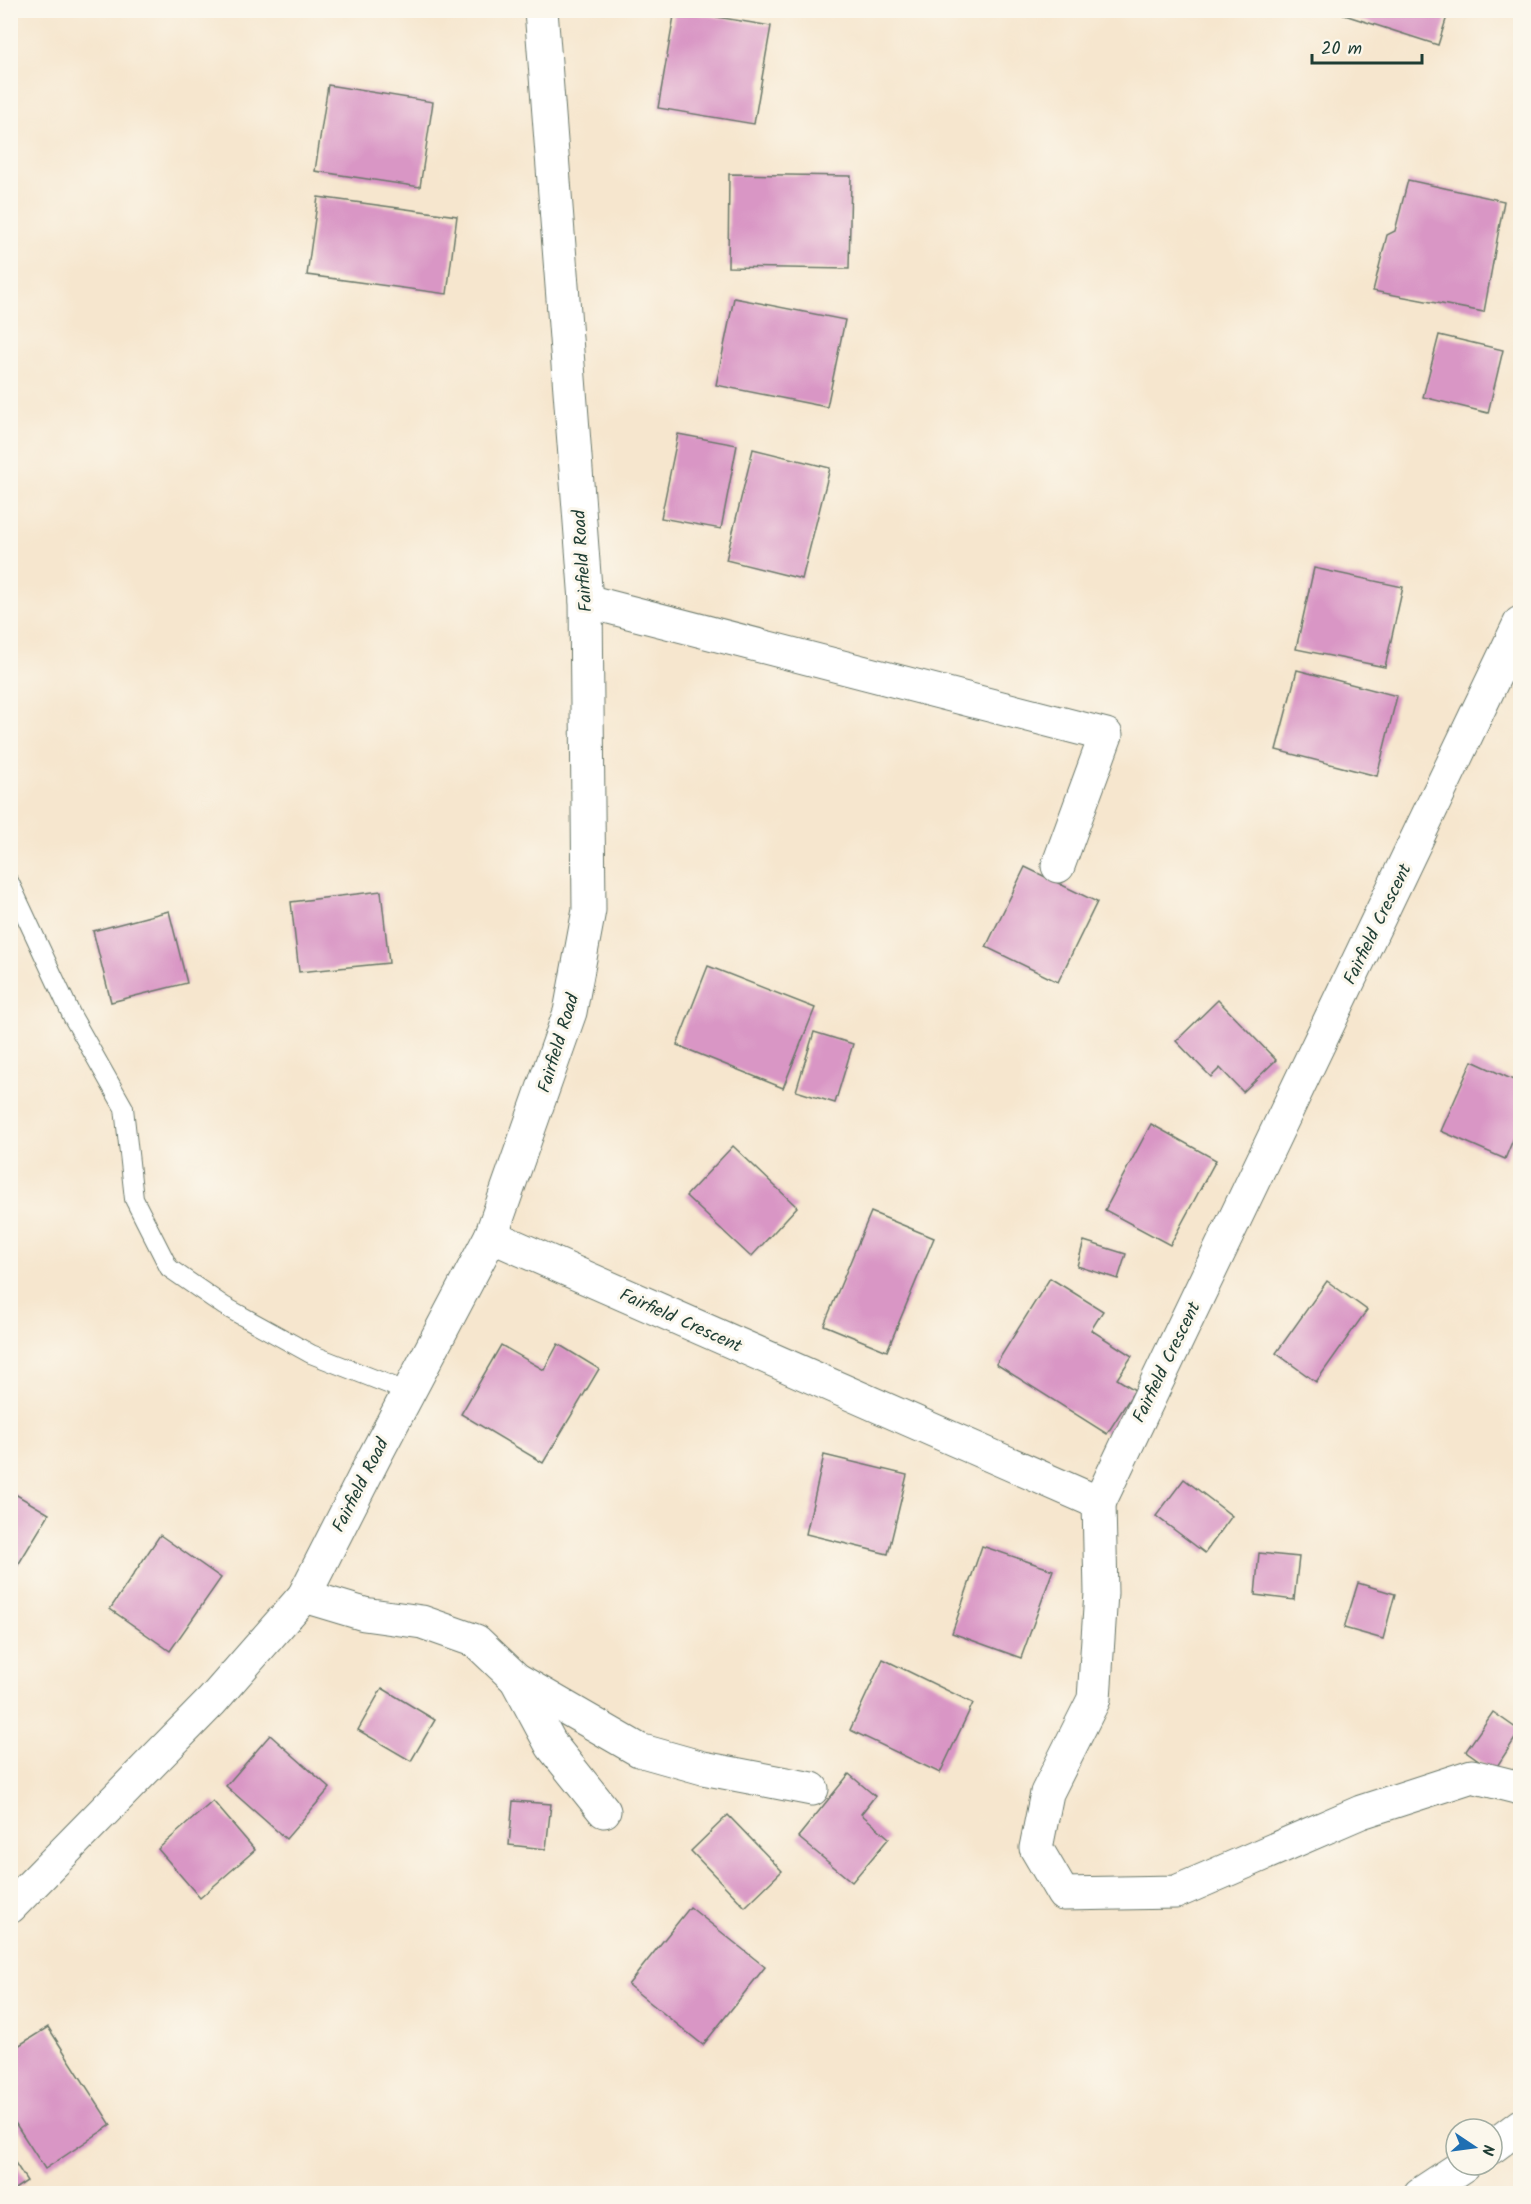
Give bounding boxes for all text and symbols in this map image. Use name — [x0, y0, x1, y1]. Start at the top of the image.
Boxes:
scale bar — [1312, 27, 1422, 65]
text: 20 m — [1321, 35, 1362, 64]
street label: Fairfield Road — [565, 508, 602, 613]
street label: Fairfield Crescent — [1336, 858, 1421, 990]
street label: Fairfield Road — [531, 989, 589, 1097]
street label: Fairfield Crescent — [614, 1281, 747, 1362]
street label: Fairfield Crescent — [1125, 1296, 1210, 1428]
street label: Fairfield Road — [325, 1433, 398, 1538]
north arrow — [1444, 2117, 1504, 2177]
text: N — [1474, 2142, 1500, 2158]

